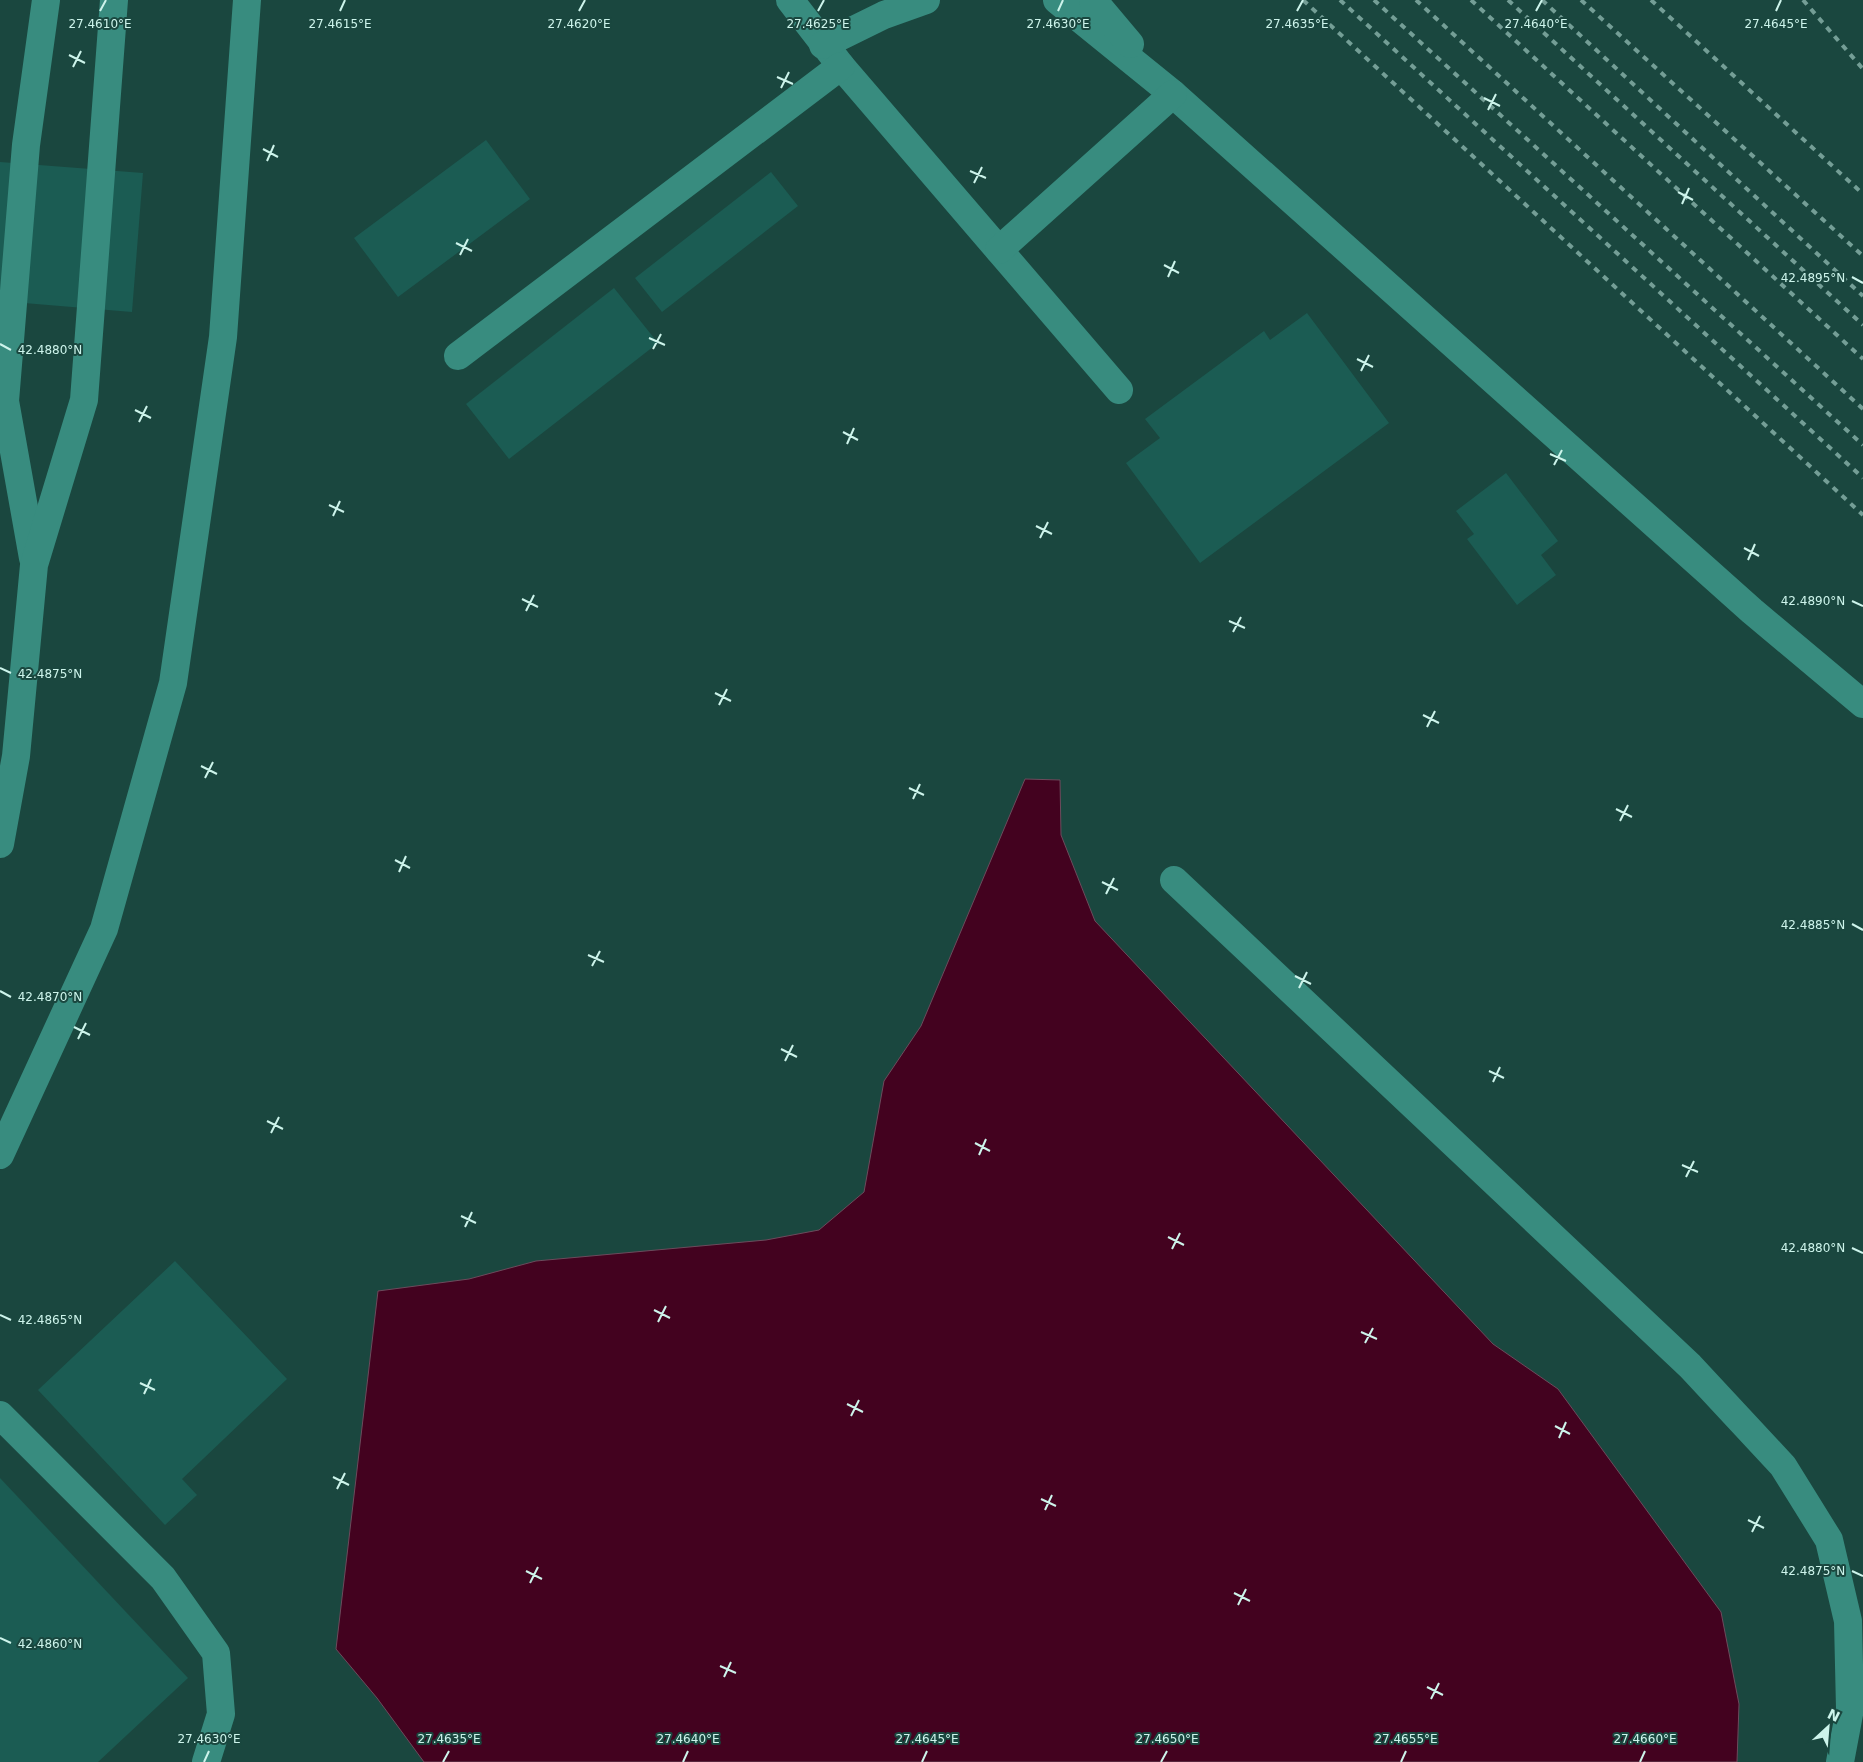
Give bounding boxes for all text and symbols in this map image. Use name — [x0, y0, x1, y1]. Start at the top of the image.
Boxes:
text: 27.4610°E — [68, 17, 132, 31]
text: 27.4615°E — [308, 17, 372, 31]
text: 27.4620°E — [547, 17, 611, 31]
text: 27.4625°E — [786, 17, 850, 31]
text: 27.4630°E — [1026, 17, 1090, 31]
text: 27.4635°E — [1265, 17, 1329, 31]
text: 27.4640°E — [1504, 17, 1568, 31]
text: 27.4645°E — [1744, 17, 1808, 31]
text: 42.4895°N — [1781, 271, 1845, 285]
text: 42.4880°N — [18, 343, 82, 357]
text: 42.4890°N — [1781, 594, 1845, 608]
text: 42.4875°N — [18, 667, 82, 681]
text: 42.4885°N — [1781, 918, 1845, 932]
text: 42.4870°N — [18, 990, 82, 1004]
text: 42.4880°N — [1781, 1241, 1845, 1255]
text: 42.4865°N — [18, 1313, 82, 1327]
text: 42.4875°N — [1781, 1564, 1845, 1578]
text: 42.4860°N — [18, 1637, 82, 1651]
north arrow — [1803, 1702, 1853, 1752]
text: N — [1825, 1706, 1842, 1725]
text: 27.4630°E — [177, 1732, 241, 1746]
text: 27.4635°E — [417, 1732, 481, 1746]
text: 27.4640°E — [656, 1732, 720, 1746]
text: 27.4645°E — [895, 1732, 959, 1746]
text: 27.4650°E — [1135, 1732, 1199, 1746]
text: 27.4655°E — [1374, 1732, 1438, 1746]
text: 27.4660°E — [1613, 1732, 1677, 1746]

